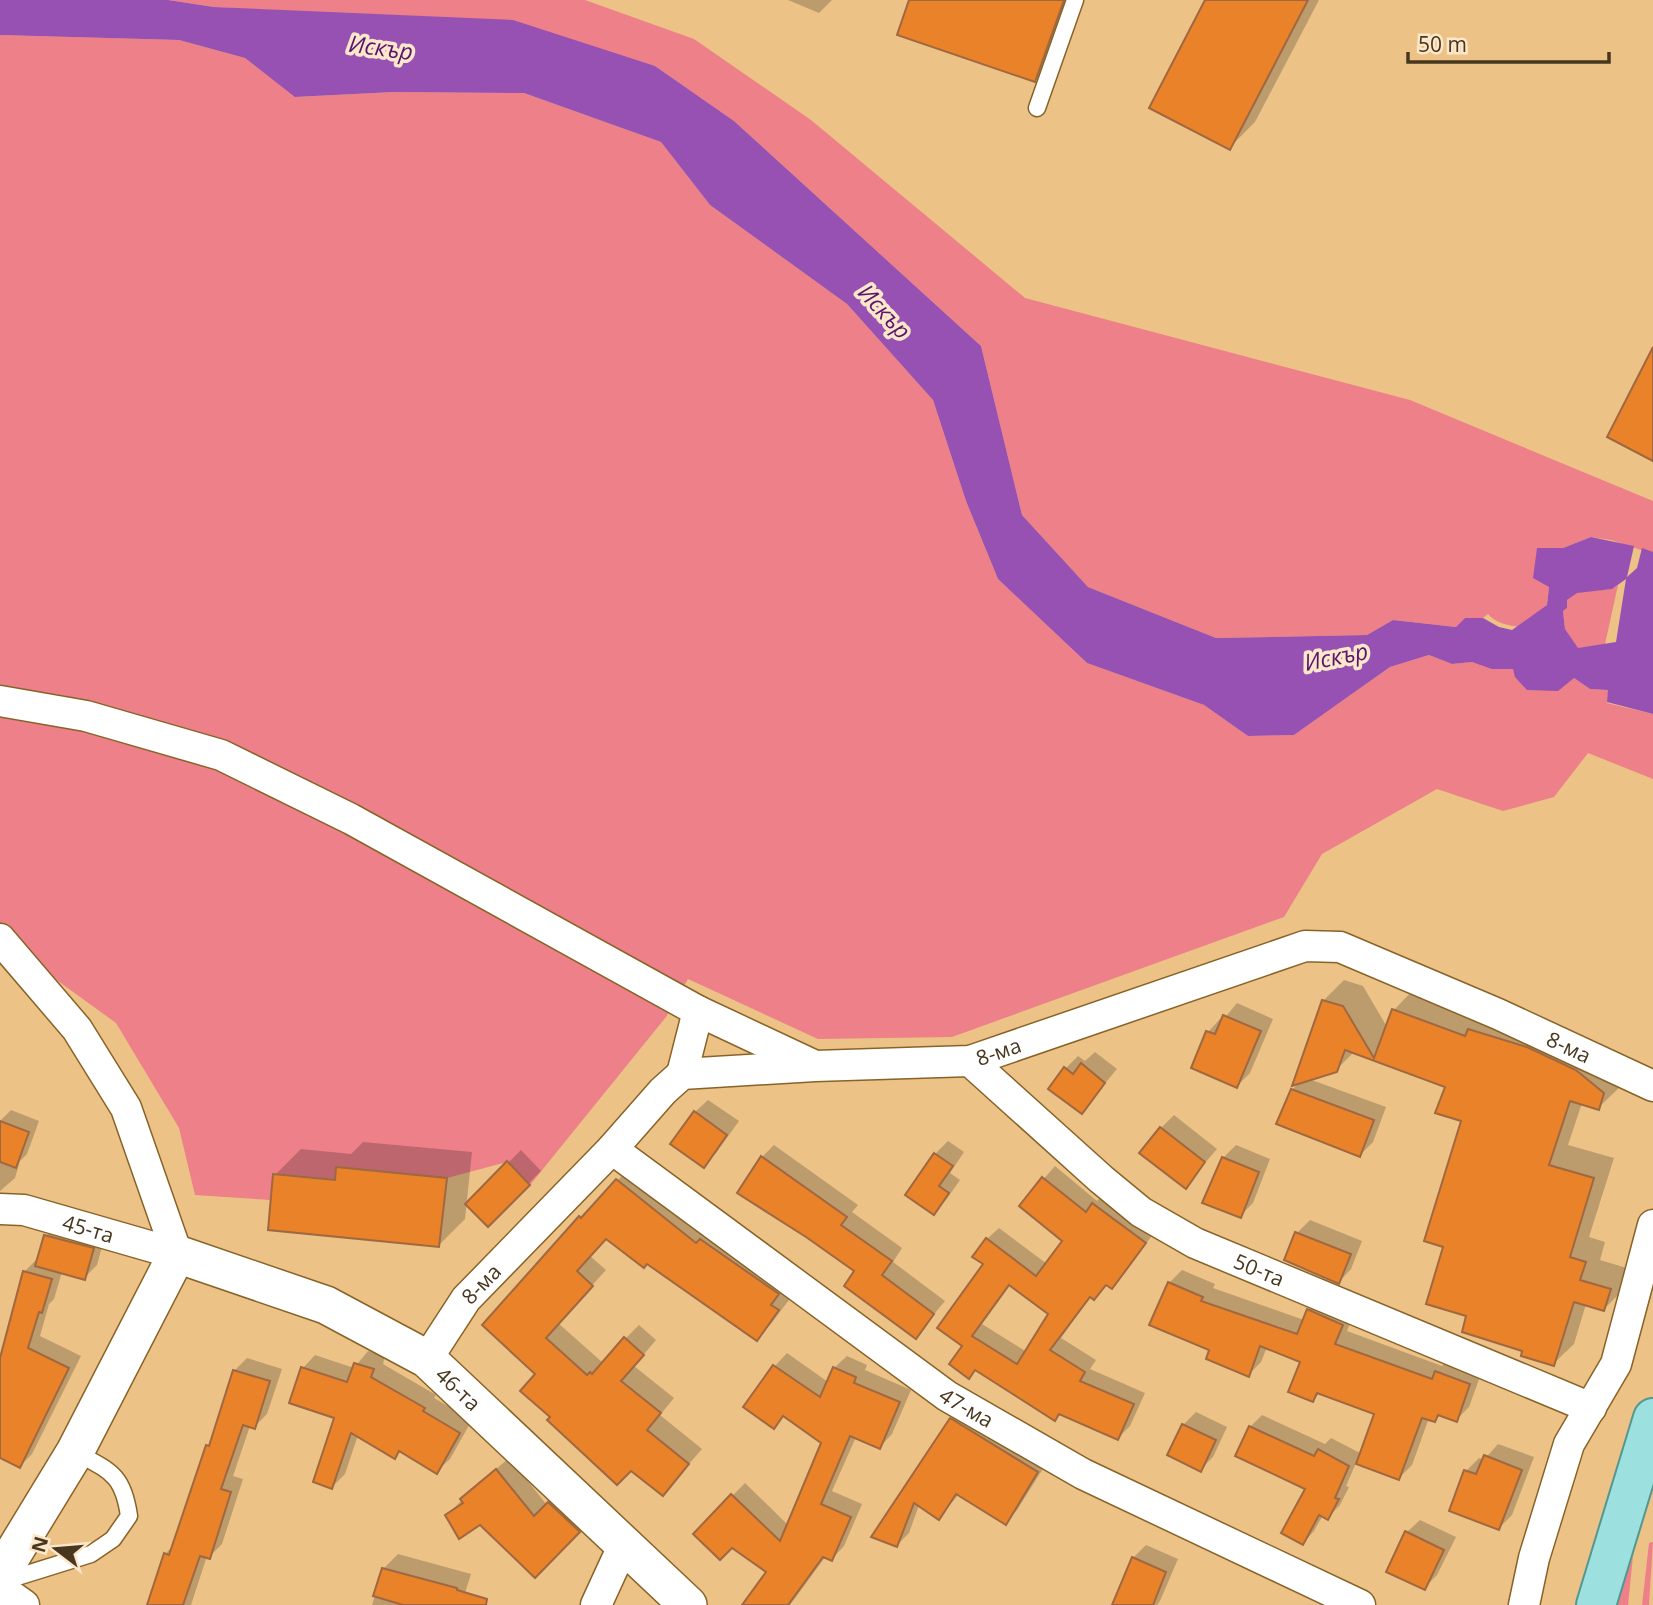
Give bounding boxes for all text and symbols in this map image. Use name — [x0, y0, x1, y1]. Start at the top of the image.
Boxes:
scale bar — [1408, 21, 1609, 65]
water label: Искър — [347, 27, 415, 67]
text: 50 m — [1418, 30, 1467, 58]
water label: Искър — [851, 276, 919, 346]
water label: Искър — [1301, 634, 1371, 678]
street label: 8-ма — [1542, 1025, 1596, 1069]
street label: 8-ма — [972, 1031, 1025, 1072]
street label: 45-та — [59, 1208, 117, 1249]
street label: 50-та — [1230, 1247, 1289, 1293]
street label: 8-ма — [455, 1257, 507, 1310]
street label: 46-та — [430, 1360, 487, 1417]
street label: 47-ма — [934, 1381, 999, 1434]
north arrow — [21, 1514, 91, 1584]
text: N — [25, 1533, 54, 1555]

